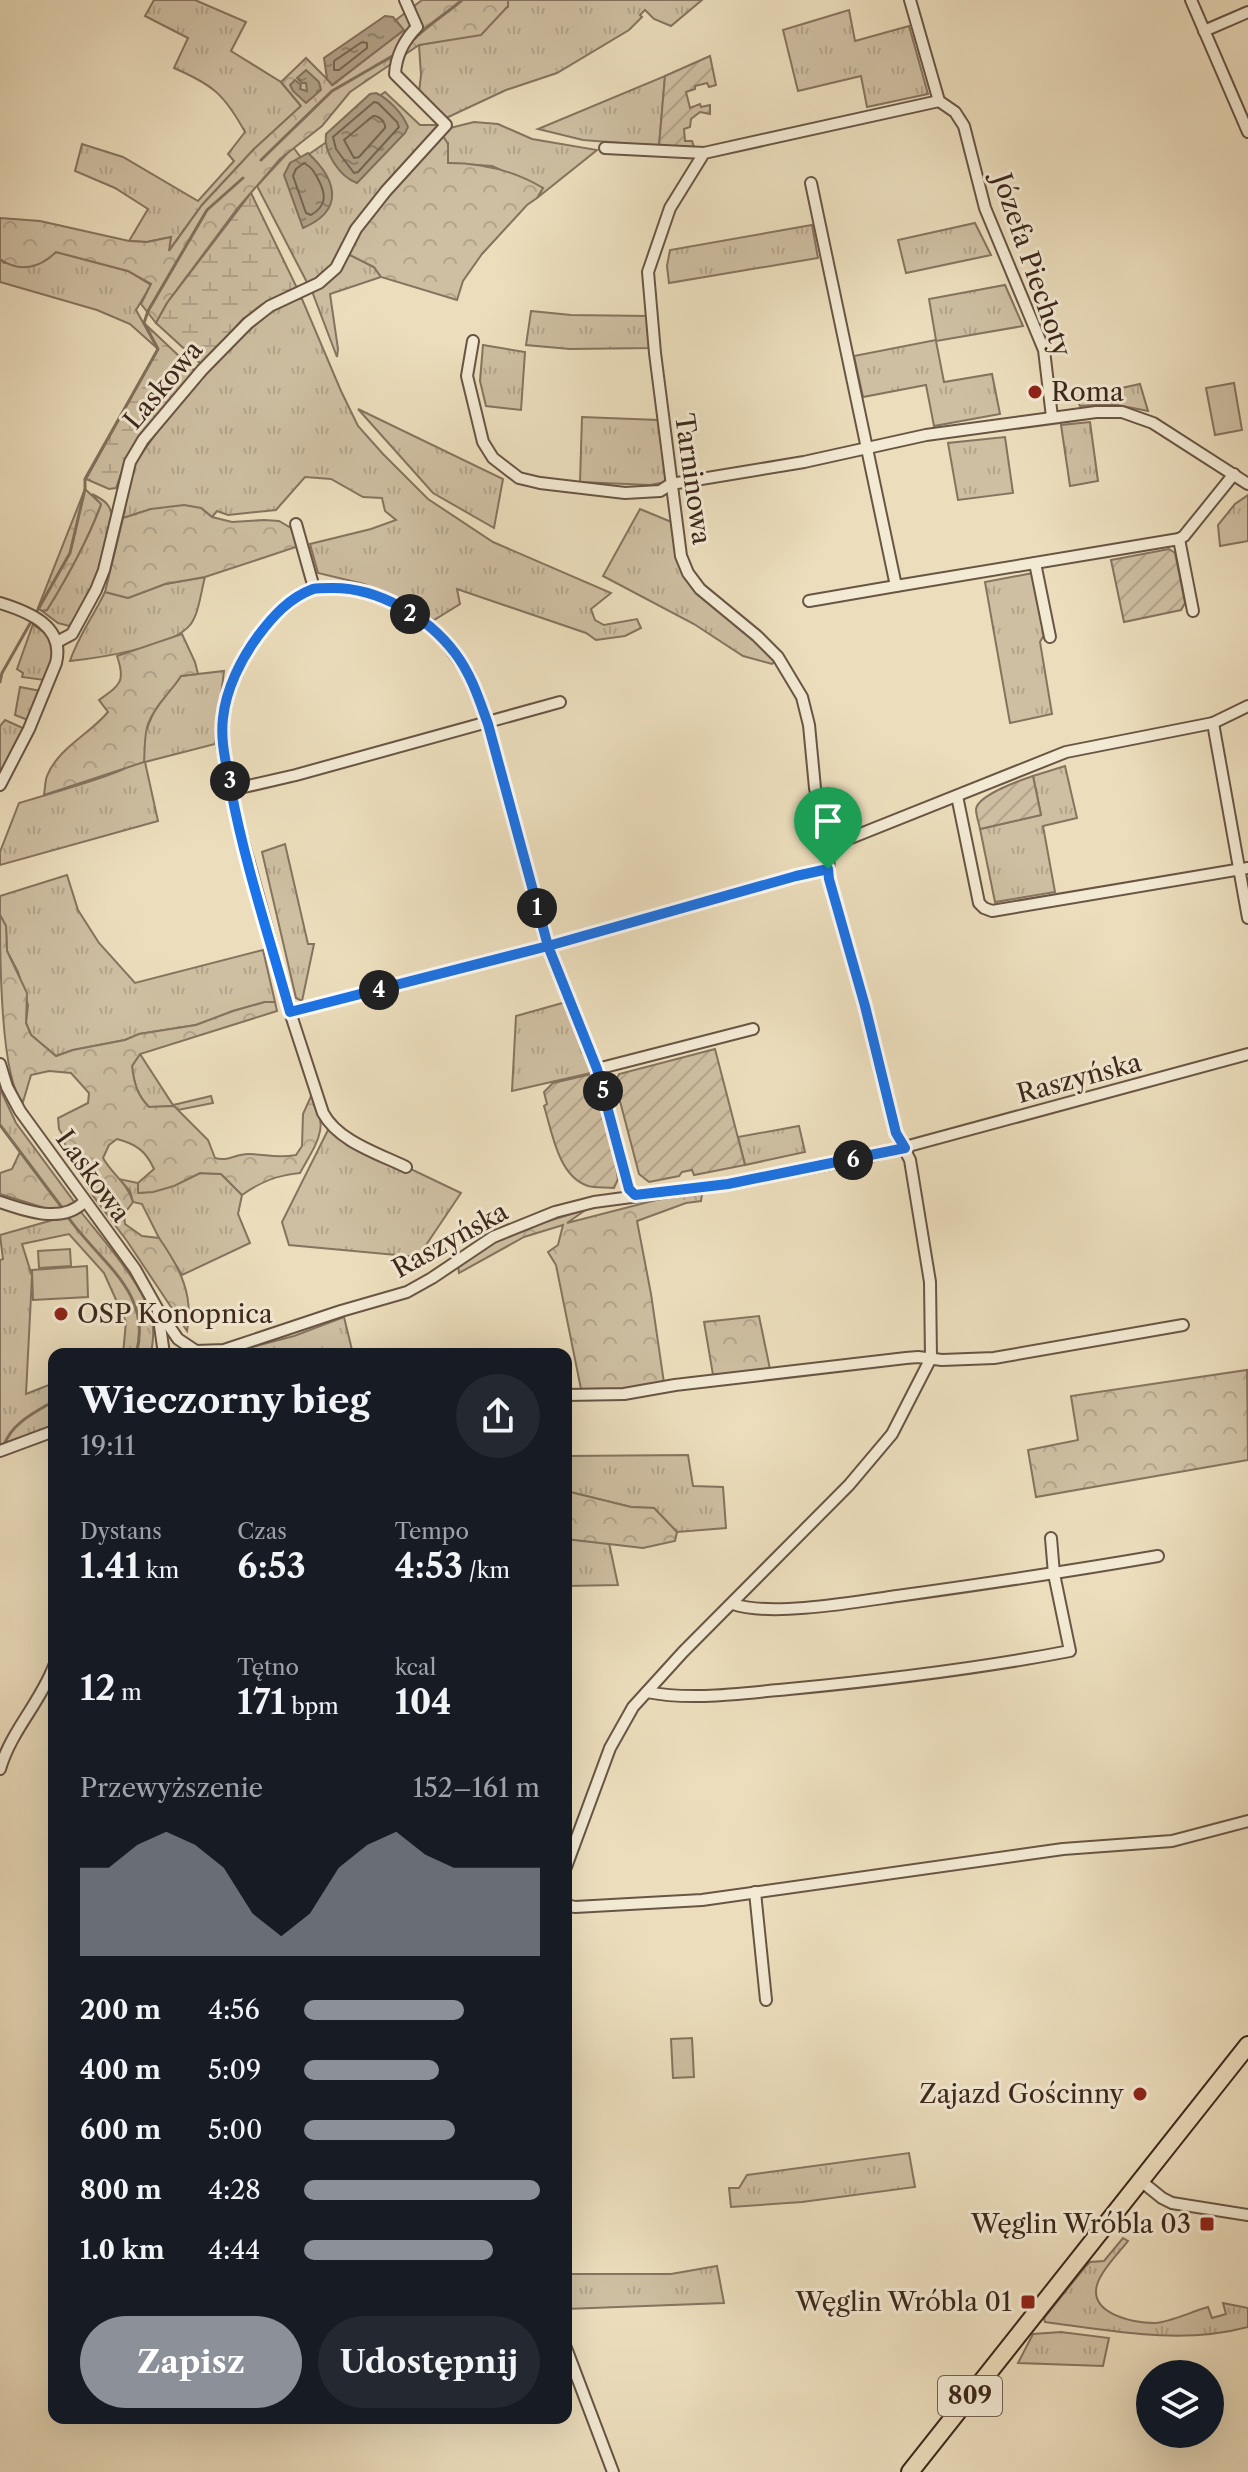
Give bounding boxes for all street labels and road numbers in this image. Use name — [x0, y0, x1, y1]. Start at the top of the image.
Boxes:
street label: Józefa Piechoty — [984, 165, 1078, 361]
street label: Laskowa — [117, 334, 209, 436]
street label: Tarninowa — [668, 412, 718, 547]
street label: Raszyńska — [1013, 1046, 1145, 1110]
street label: Laskowa — [49, 1124, 137, 1228]
street label: Raszyńska — [387, 1195, 514, 1285]
road number: 809 — [938, 2376, 1002, 2416]

